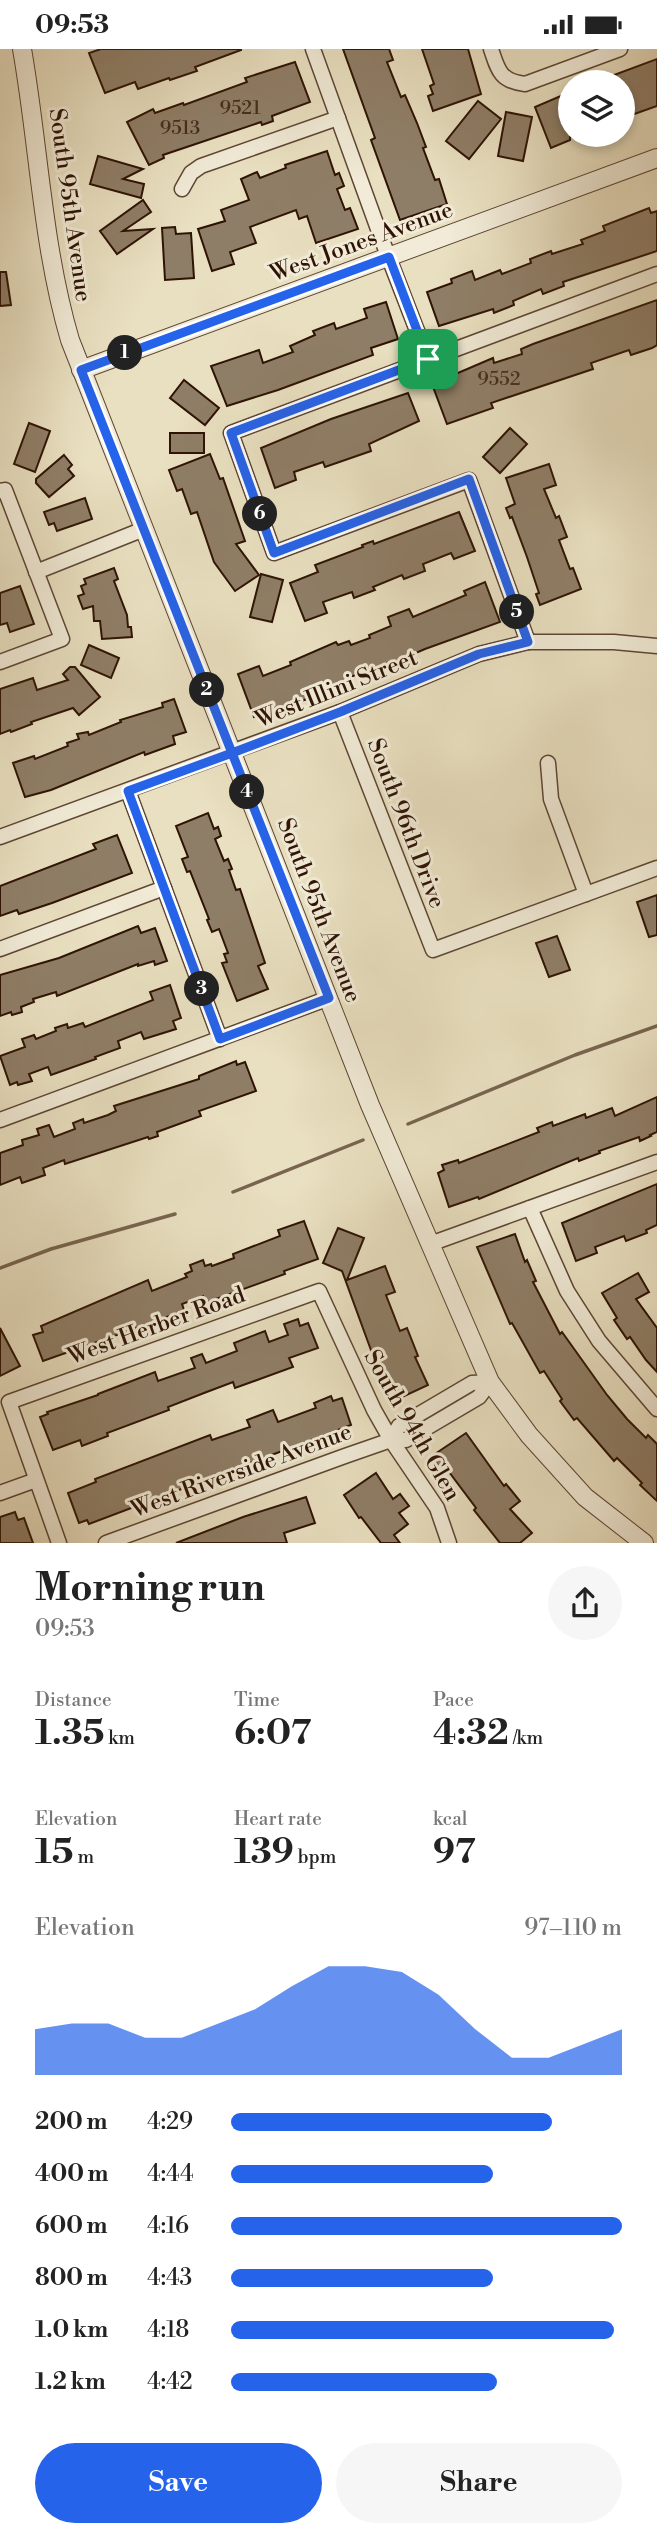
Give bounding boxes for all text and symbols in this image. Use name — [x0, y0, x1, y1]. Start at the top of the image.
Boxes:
text: 09:53 — [35, 9, 109, 41]
map controls — [558, 70, 635, 147]
button: layers — [558, 70, 635, 147]
house number: 9521 — [219, 96, 261, 120]
street label: South 95th Avenue — [43, 106, 97, 304]
house number: 9513 — [160, 116, 200, 140]
street label: West Jones Avenue — [265, 196, 457, 288]
pin — [398, 329, 458, 389]
pin: 1 — [108, 335, 142, 371]
text: 1 — [120, 340, 129, 364]
icon: arrive — [409, 340, 447, 378]
house number: 9552 — [477, 367, 521, 391]
pin: 6 — [243, 497, 278, 531]
text: 6 — [254, 501, 265, 525]
pin: 5 — [500, 595, 534, 629]
text: 5 — [511, 599, 522, 623]
street label: West Illini Street — [250, 644, 422, 735]
pin: 2 — [190, 673, 224, 707]
text: 2 — [201, 677, 212, 701]
street label: South 96th Drive — [361, 735, 451, 912]
pin: 4 — [230, 775, 264, 809]
text: 4 — [240, 779, 253, 803]
street label: South 95th Avenue — [271, 814, 367, 1007]
pin: 3 — [184, 971, 220, 1007]
text: 3 — [196, 976, 207, 1000]
street label: West Herber Road — [63, 1281, 249, 1371]
street label: South 94th Glen — [358, 1345, 467, 1506]
street label: West Riverside Avenue — [126, 1418, 356, 1524]
text: Morning run — [35, 1565, 265, 1612]
button: share — [548, 1566, 622, 1640]
text: 09:53 — [35, 1615, 95, 1643]
text: Distance — [35, 1688, 112, 1712]
text: Time — [234, 1688, 280, 1712]
text: Pace — [433, 1688, 474, 1712]
text: 1.35 — [35, 1712, 104, 1755]
text: 6:07 — [234, 1712, 311, 1755]
text: 4:32 — [433, 1712, 509, 1755]
text: km — [104, 1726, 135, 1750]
text: /km — [509, 1726, 543, 1750]
text: Elevation — [35, 1807, 117, 1831]
text: Heart rate — [234, 1807, 322, 1831]
text: kcal — [433, 1807, 467, 1831]
text: 15 — [35, 1831, 74, 1874]
text: 139 — [234, 1831, 294, 1874]
text: 97 — [433, 1831, 476, 1874]
text: m — [74, 1845, 94, 1869]
text: bpm — [294, 1845, 336, 1869]
text: Elevation — [35, 1914, 135, 1942]
text: 97–110 m — [524, 1914, 622, 1942]
text: 200 m — [35, 2108, 107, 2136]
text: 4:29 — [147, 2108, 193, 2136]
text: 400 m — [35, 2160, 108, 2188]
text: 4:44 — [147, 2160, 194, 2188]
text: 600 m — [35, 2212, 108, 2240]
text: 4:16 — [147, 2212, 189, 2240]
text: 800 m — [35, 2264, 108, 2292]
text: 4:43 — [147, 2264, 192, 2292]
text: 1.0 km — [35, 2316, 108, 2344]
text: 4:18 — [147, 2316, 189, 2344]
text: 1.2 km — [35, 2368, 106, 2396]
text: 4:42 — [147, 2368, 193, 2396]
button: Save — [35, 2443, 322, 2523]
button: Share — [336, 2443, 622, 2523]

